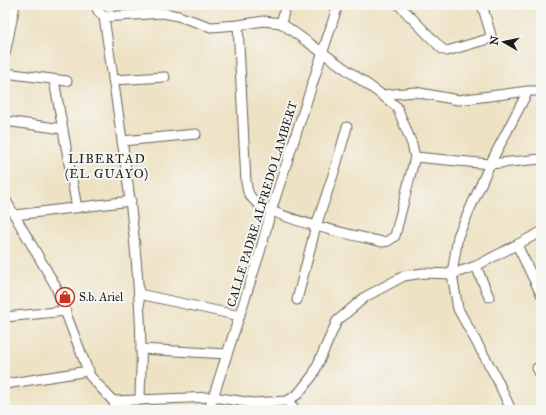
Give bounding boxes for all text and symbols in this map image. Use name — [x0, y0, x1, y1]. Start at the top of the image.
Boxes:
north arrow — [484, 22, 524, 62]
text: N — [487, 34, 502, 46]
street label: CALLE PADRE ALFREDO LAMBERT — [224, 99, 300, 309]
district label: LIBERTAD (EL GUAYO) — [65, 151, 149, 182]
shop icon: S.b. Ariel — [54, 286, 76, 308]
place label: S.b. Ariel — [79, 290, 124, 304]

